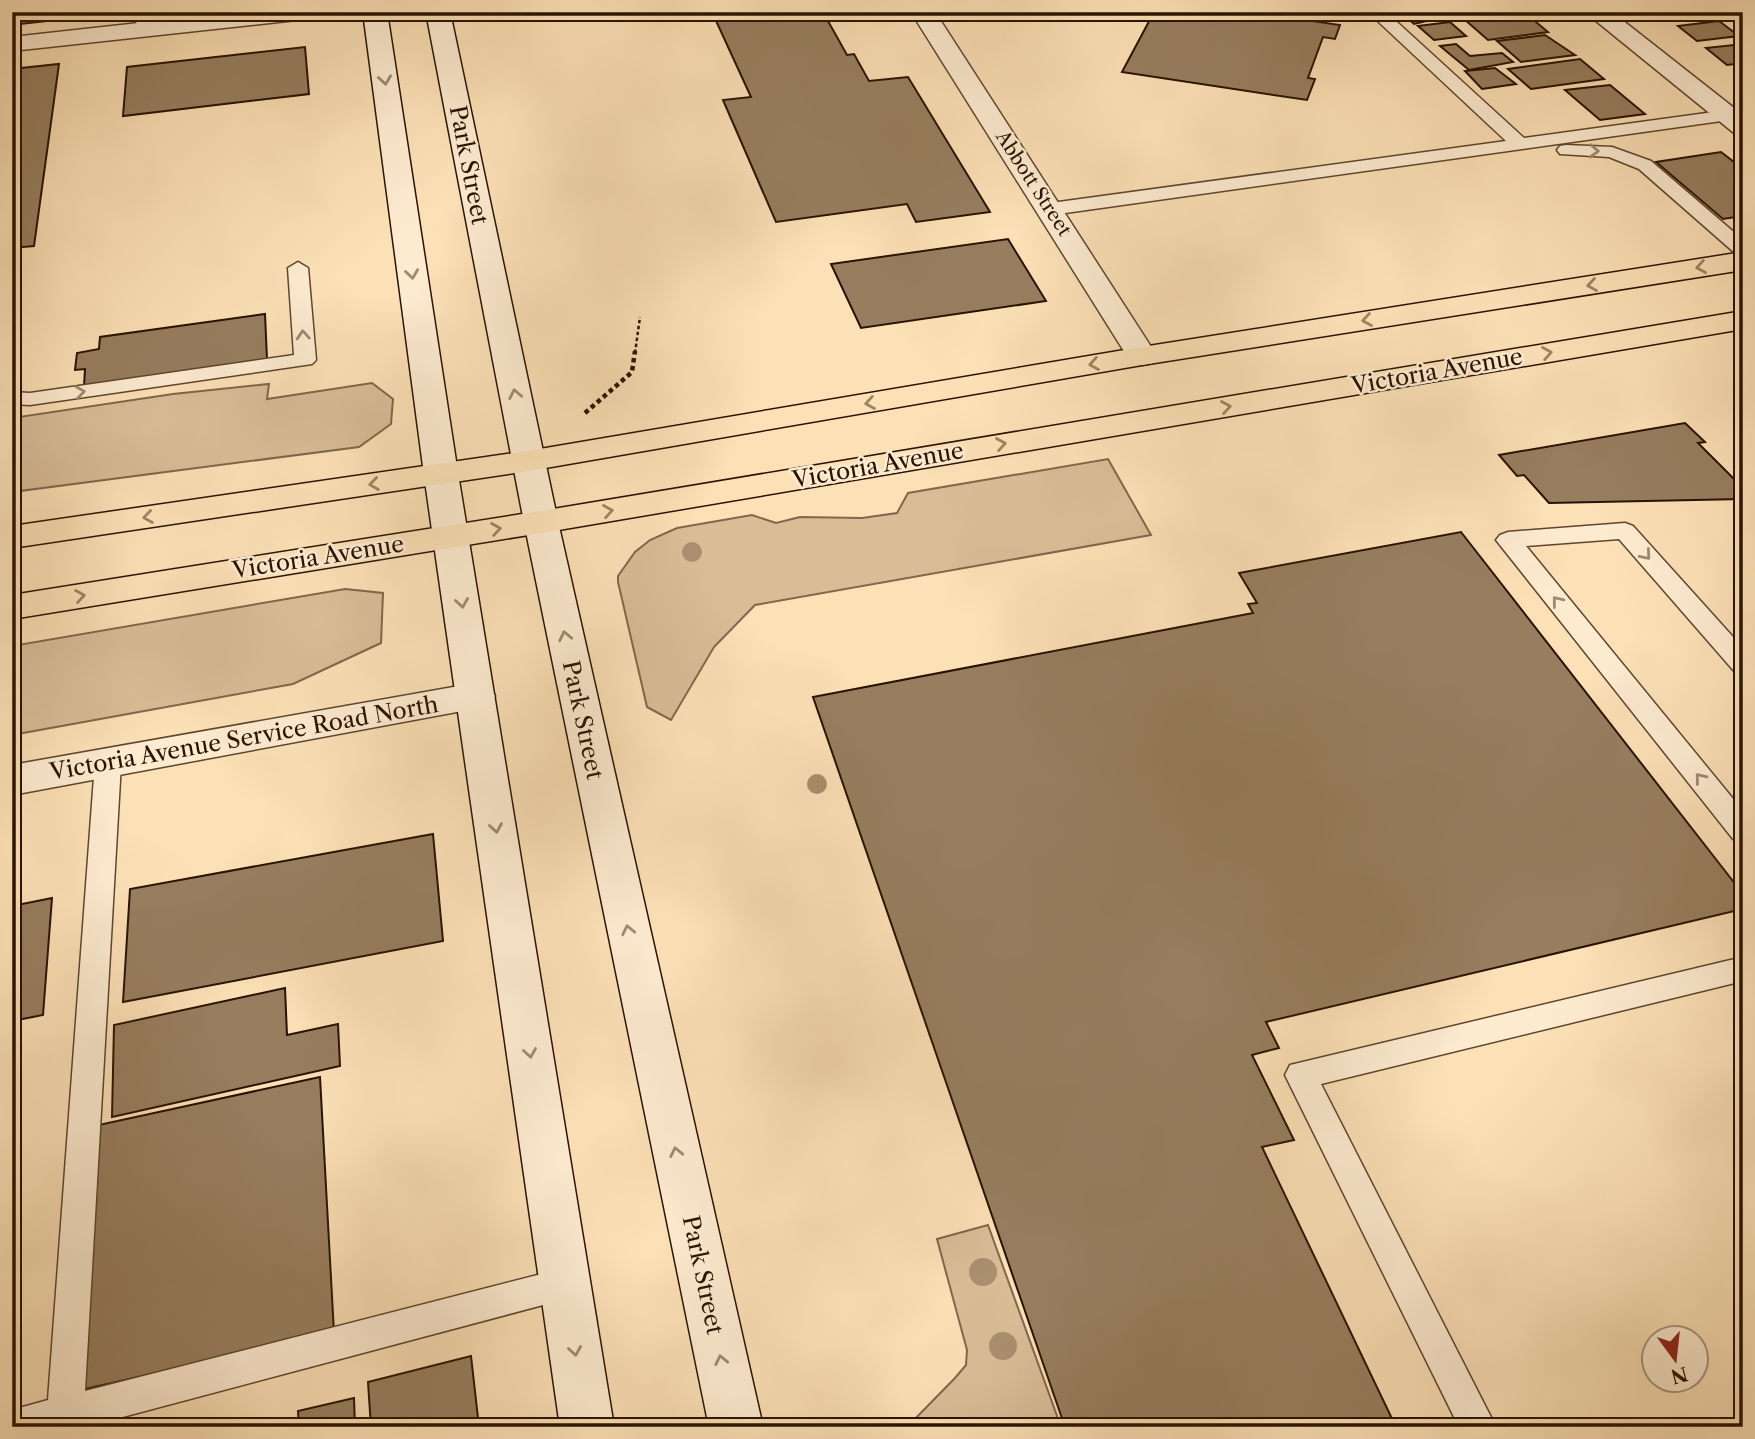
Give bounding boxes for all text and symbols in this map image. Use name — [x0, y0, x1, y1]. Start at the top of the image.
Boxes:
one-way arrow — [377, 74, 392, 86]
street label: Park Street — [444, 103, 494, 227]
street label: Abbott Street — [990, 125, 1076, 241]
one-way arrow — [1588, 144, 1599, 159]
one-way arrow — [1695, 259, 1707, 274]
one-way arrow — [404, 268, 419, 280]
one-way arrow — [1586, 277, 1598, 292]
one-way arrow — [1362, 313, 1373, 328]
one-way arrow — [296, 329, 311, 340]
street label: Victoria Avenue — [1348, 342, 1525, 400]
one-way arrow — [1541, 346, 1553, 361]
one-way arrow — [1089, 356, 1100, 371]
one-way arrow — [74, 385, 86, 400]
one-way arrow — [508, 388, 523, 400]
one-way arrow — [864, 395, 876, 410]
one-way arrow — [1220, 400, 1232, 415]
street label: Victoria Avenue — [789, 436, 966, 494]
one-way arrow — [995, 437, 1007, 452]
one-way arrow — [368, 476, 379, 491]
one-way arrow — [602, 504, 614, 519]
one-way arrow — [143, 509, 154, 524]
one-way arrow — [490, 522, 502, 537]
street label: Victoria Avenue — [229, 530, 406, 585]
one-way arrow — [1638, 546, 1650, 559]
one-way arrow — [74, 589, 86, 604]
one-way arrow — [1553, 596, 1565, 609]
one-way arrow — [454, 597, 469, 609]
one-way arrow — [559, 630, 573, 642]
street label: Park Street — [557, 658, 609, 782]
street label: Victoria Avenue Service Road North — [47, 690, 440, 786]
one-way arrow — [1696, 773, 1708, 786]
one-way arrow — [488, 822, 503, 834]
one-way arrow — [622, 924, 637, 936]
one-way arrow — [522, 1047, 537, 1059]
one-way arrow — [670, 1146, 685, 1158]
street label: Park Street — [677, 1213, 729, 1337]
north arrow — [1640, 1324, 1710, 1394]
one-way arrow — [567, 1345, 582, 1357]
one-way arrow — [715, 1354, 730, 1366]
text: N — [1668, 1362, 1690, 1388]

